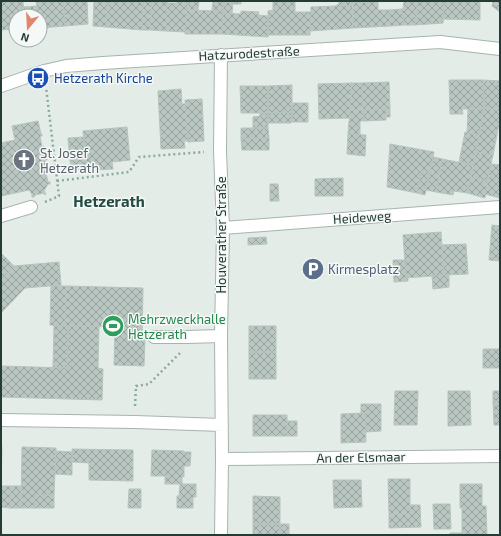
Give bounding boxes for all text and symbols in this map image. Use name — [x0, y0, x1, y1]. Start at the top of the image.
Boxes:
north arrow — [8, 8, 48, 48]
text: N — [19, 31, 31, 45]
street label: Hatzurodestraße — [198, 42, 300, 64]
bus stop icon: Hetzerath Kirche — [25, 65, 51, 91]
place label: Hetzerath Kirche — [54, 70, 153, 86]
place label: St. Josef Hetzerath — [40, 145, 99, 176]
church icon: St. Josef Hetzerath — [11, 147, 37, 173]
street label: Houverather Straße — [213, 176, 229, 294]
district label: Hetzerath — [73, 192, 145, 210]
street label: Heideweg — [332, 207, 392, 227]
parking icon: Kirmesplatz — [300, 256, 326, 282]
place label: Kirmesplatz — [328, 261, 399, 277]
place label: Mehrzweckhalle Hetzerath — [128, 311, 226, 342]
sports icon: Mehrzweckhalle Hetzerath — [100, 313, 126, 339]
street label: An der Elsmaar — [316, 448, 406, 466]

